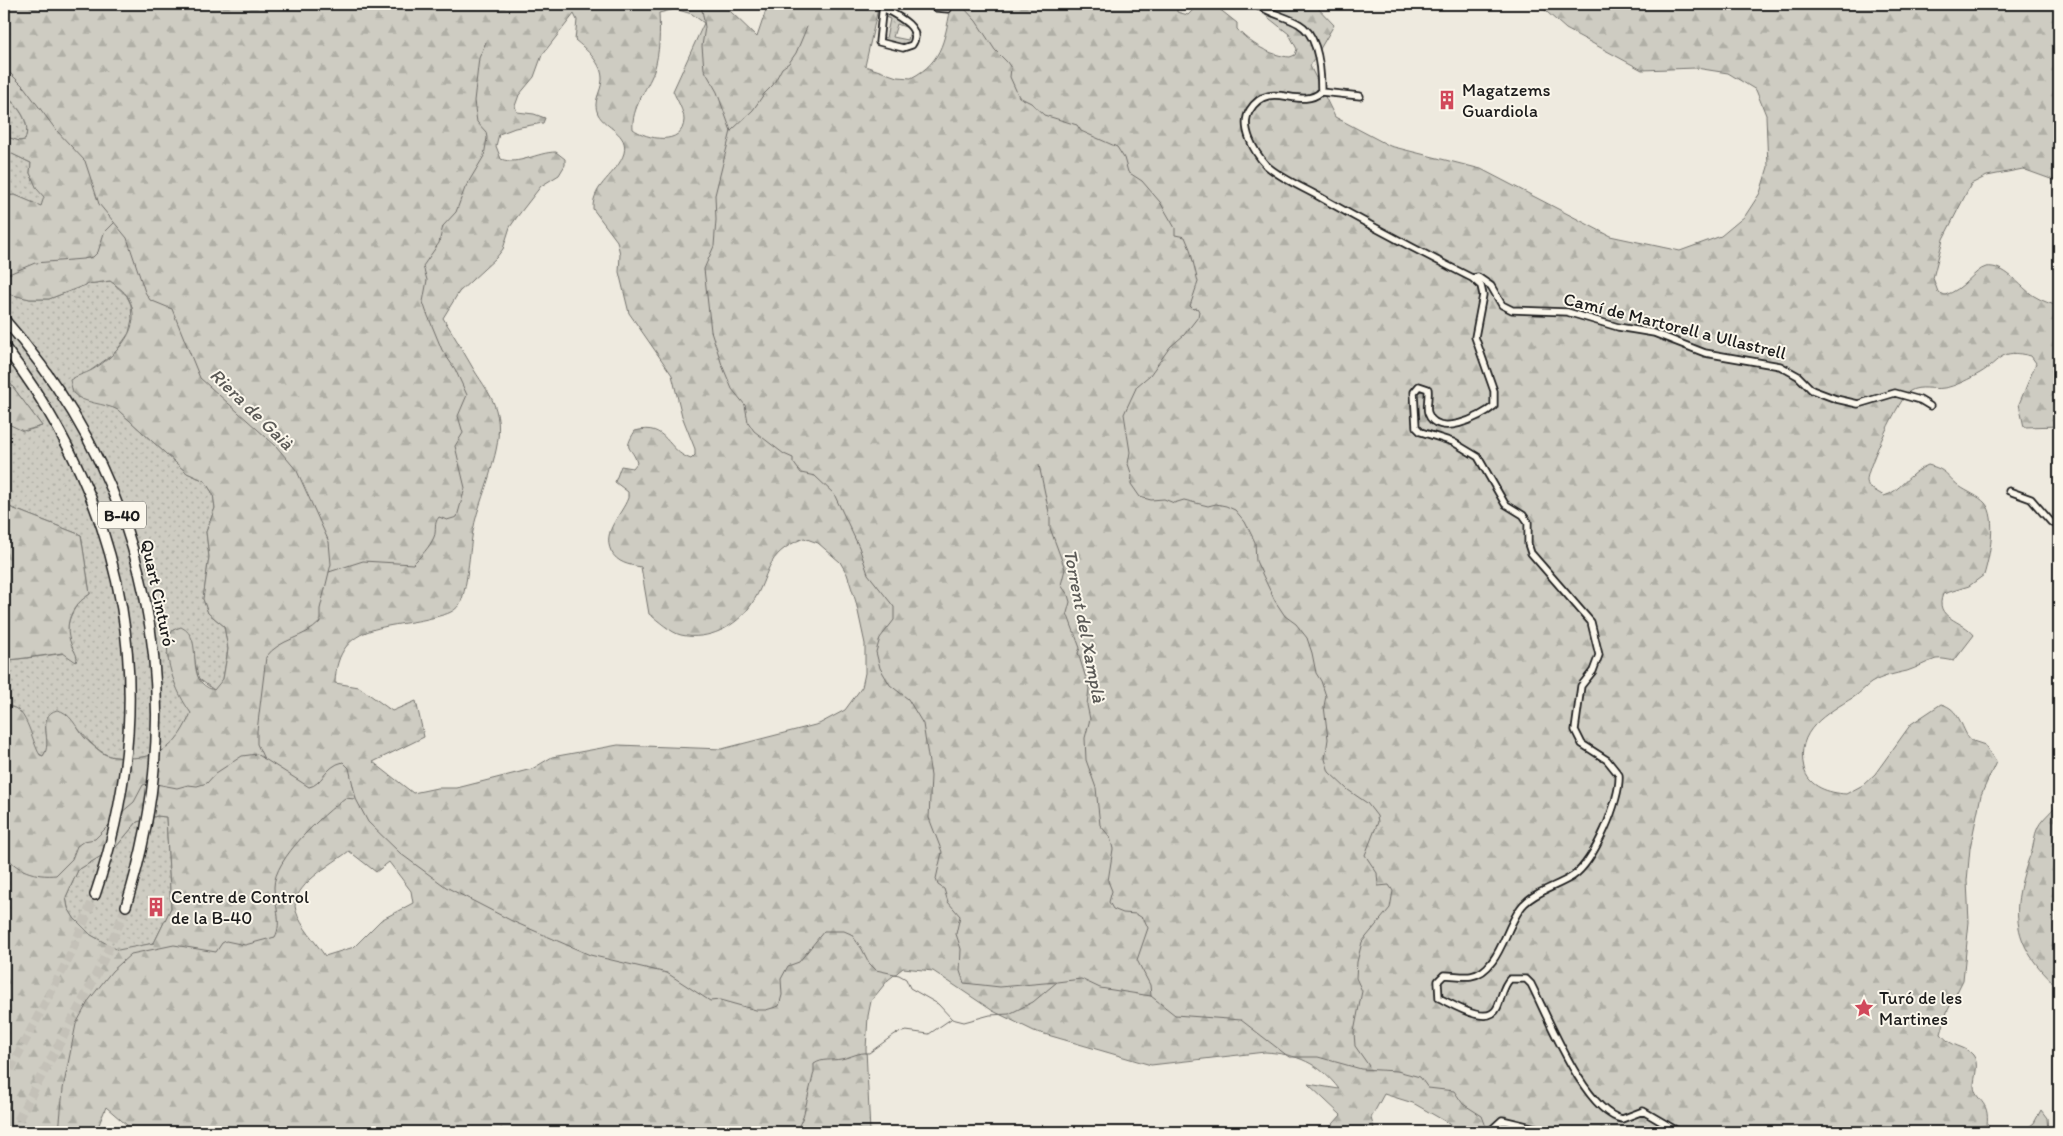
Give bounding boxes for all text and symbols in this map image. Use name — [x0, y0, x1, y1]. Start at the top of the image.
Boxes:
place label: Magatzems Guardiola — [1462, 79, 1551, 122]
building icon: Magatzems Guardiola — [1436, 89, 1458, 111]
street label: Camí de Martorell a Ullastrell — [1561, 288, 1789, 364]
water label: Riera de Gaià — [205, 363, 299, 455]
road number: B-40 — [98, 502, 146, 528]
street label: Quart Cinturó — [136, 537, 180, 649]
water label: Torrent del Xamplà — [1059, 547, 1111, 705]
place label: Centre de Control de la B-40 — [171, 886, 309, 929]
building icon: Centre de Control de la B-40 — [145, 896, 167, 918]
place label: Turó de les Martines — [1879, 987, 1962, 1030]
place icon: Turó de les Martines — [1853, 997, 1875, 1019]

